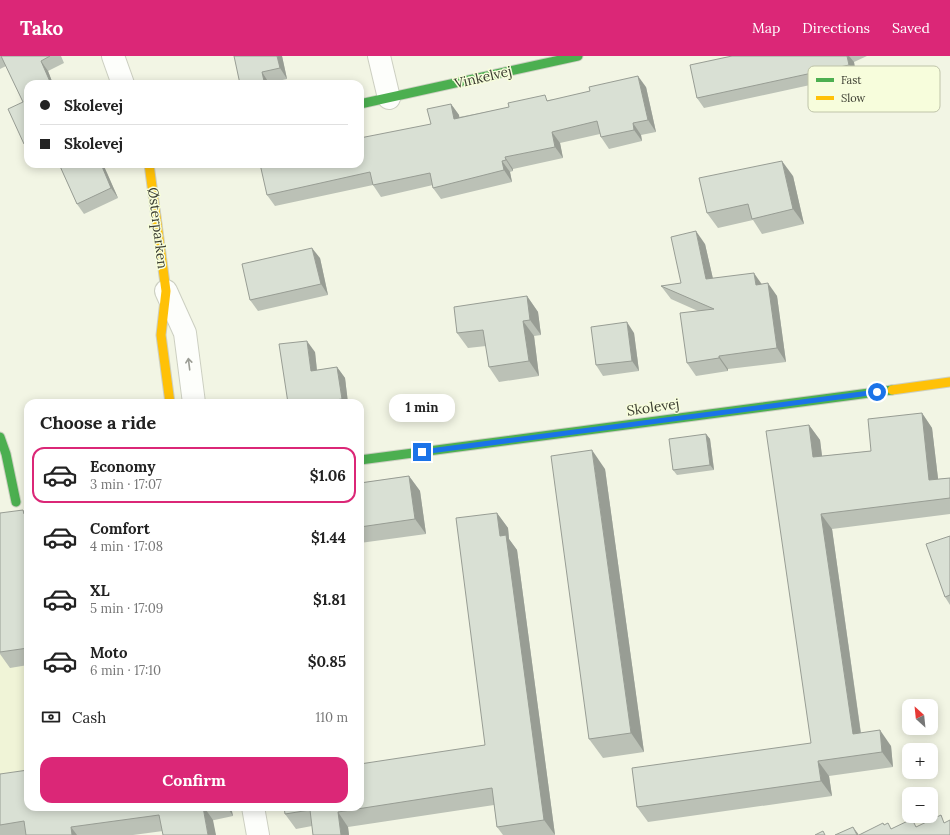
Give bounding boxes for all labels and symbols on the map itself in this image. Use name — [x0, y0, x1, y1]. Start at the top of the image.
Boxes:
street label: Vinkelvej — [452, 62, 513, 93]
legend — [808, 66, 940, 112]
text: Fast — [841, 73, 862, 87]
text: Slow — [841, 91, 866, 105]
street label: Østerparken — [144, 186, 172, 270]
one-way arrow — [185, 358, 193, 371]
route start — [868, 383, 886, 401]
callout: 1 min — [389, 394, 455, 422]
street label: Skolevej — [625, 394, 681, 420]
route end — [413, 443, 431, 461]
north arrow — [902, 699, 938, 735]

